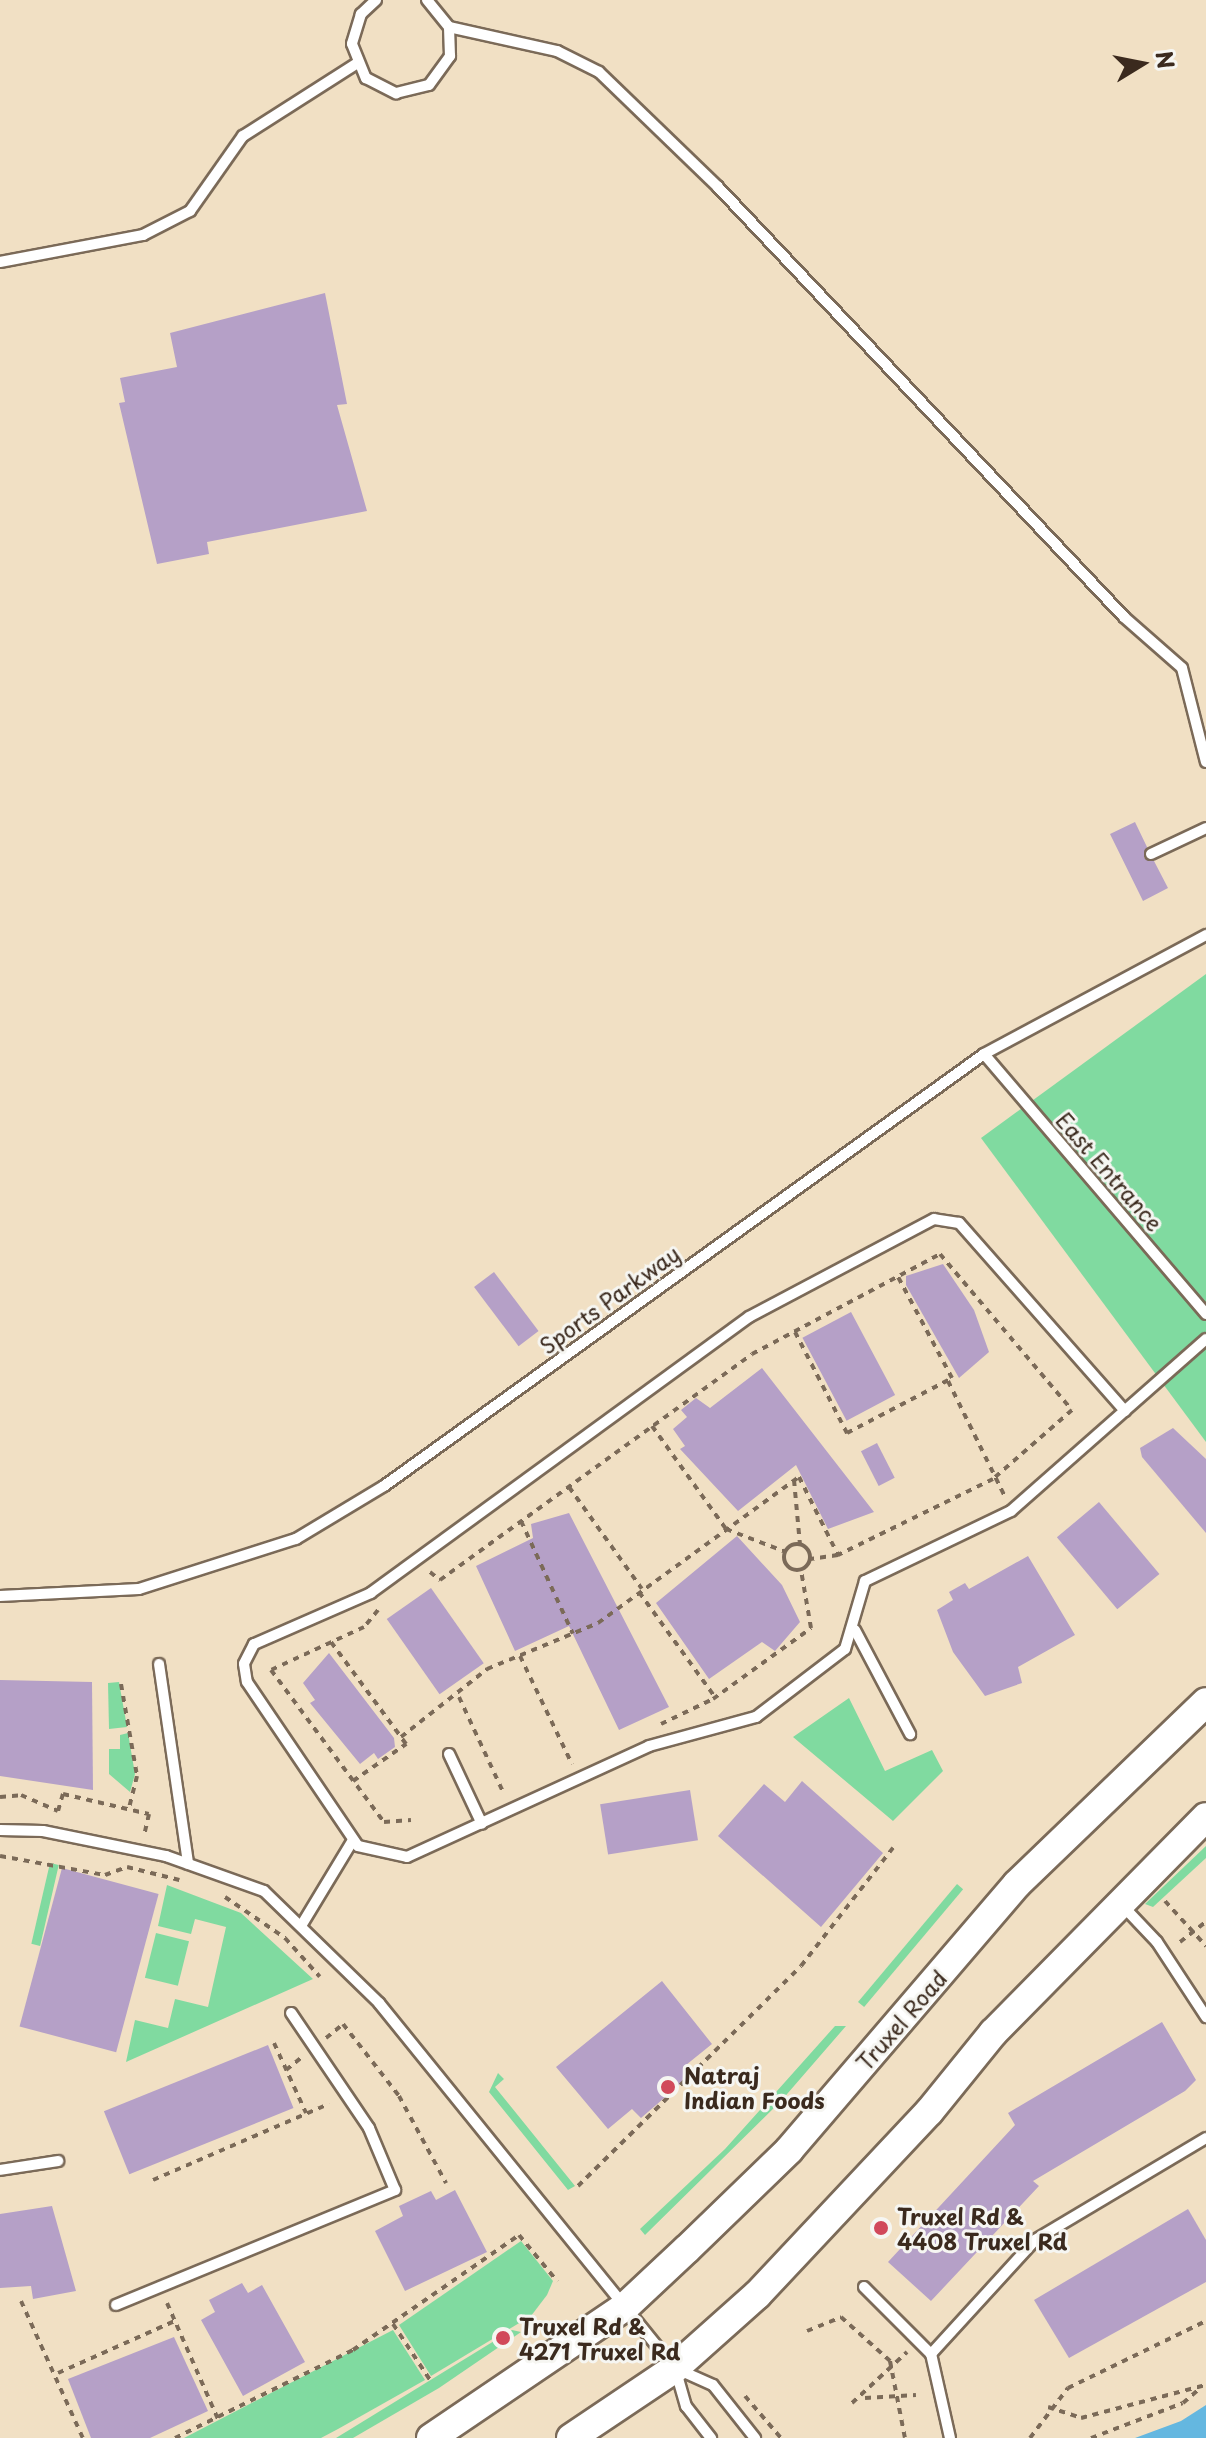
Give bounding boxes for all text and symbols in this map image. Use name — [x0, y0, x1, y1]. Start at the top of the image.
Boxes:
north arrow — [1102, 24, 1182, 104]
text: N — [1148, 48, 1184, 71]
street label: East Entrance — [1052, 1107, 1168, 1235]
street label: Sports Parkway — [533, 1239, 685, 1359]
street label: Truxel Road — [850, 1964, 952, 2076]
place label: Natraj Indian Foods — [684, 2061, 825, 2112]
marker: Natraj Indian Foods — [659, 2078, 677, 2096]
place label: Truxel Rd & 4408 Truxel Rd — [897, 2202, 1068, 2254]
marker: Truxel Rd & 4408 Truxel Rd — [872, 2219, 890, 2237]
place label: Truxel Rd & 4271 Truxel Rd — [519, 2312, 681, 2364]
marker: Truxel Rd & 4271 Truxel Rd — [494, 2329, 512, 2347]

